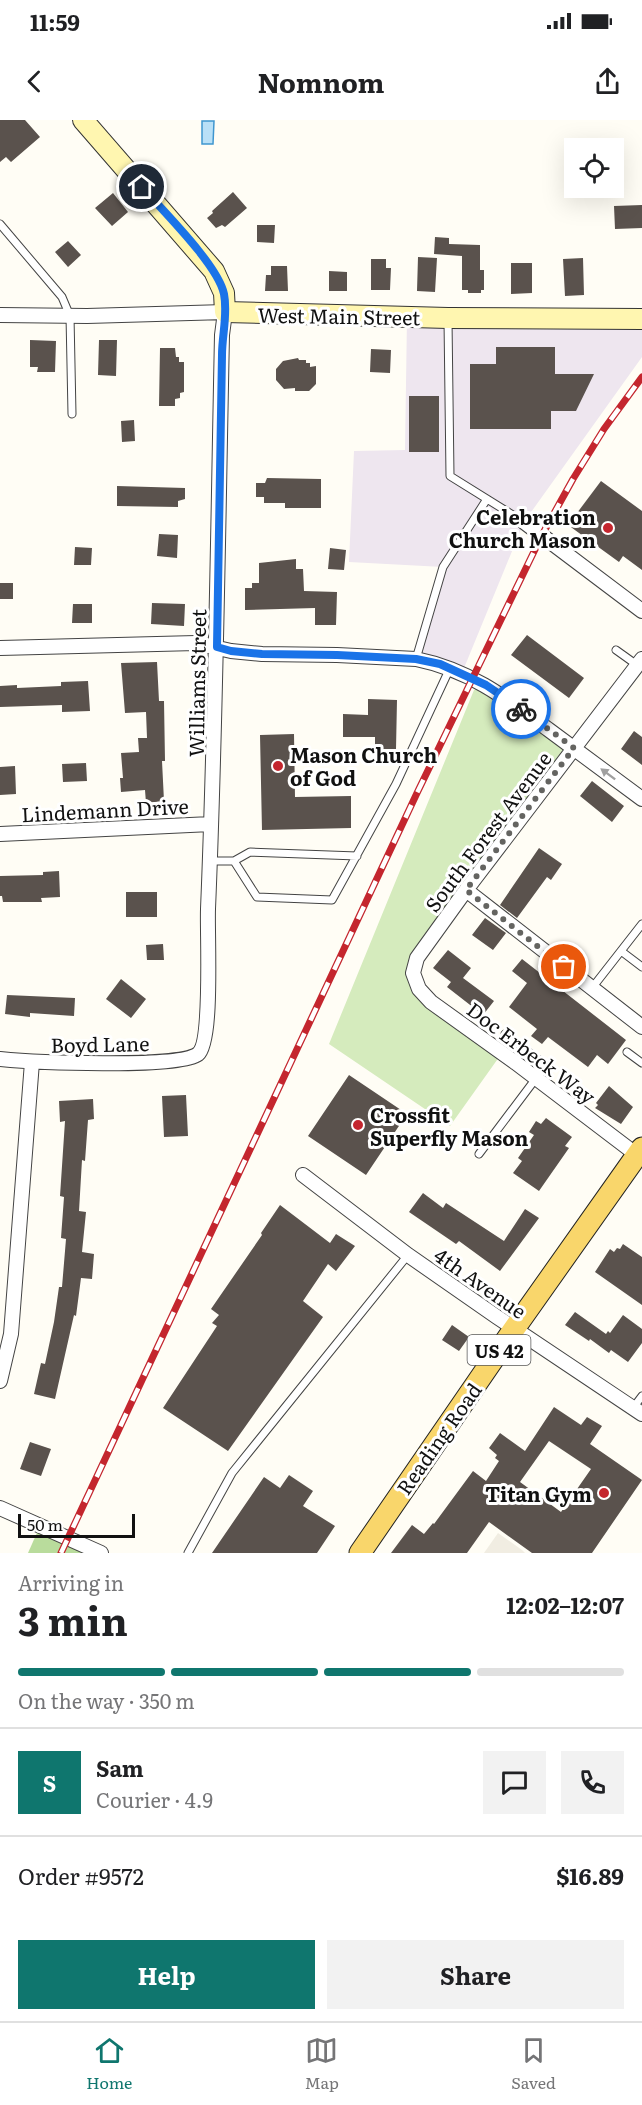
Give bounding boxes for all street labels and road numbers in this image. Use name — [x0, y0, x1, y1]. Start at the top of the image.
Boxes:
street label: West Main Street — [257, 299, 421, 331]
street label: Williams Street — [180, 609, 212, 757]
street label: South Forest Avenue — [416, 744, 558, 918]
street label: Lindemann Drive — [21, 790, 189, 828]
street label: Doc Erbeck Way — [461, 994, 603, 1111]
street label: Boyd Lane — [50, 1027, 150, 1059]
street label: 4th Avenue — [429, 1239, 533, 1325]
road number: US 42 — [468, 1335, 530, 1365]
street label: Reading Road — [388, 1376, 488, 1500]

